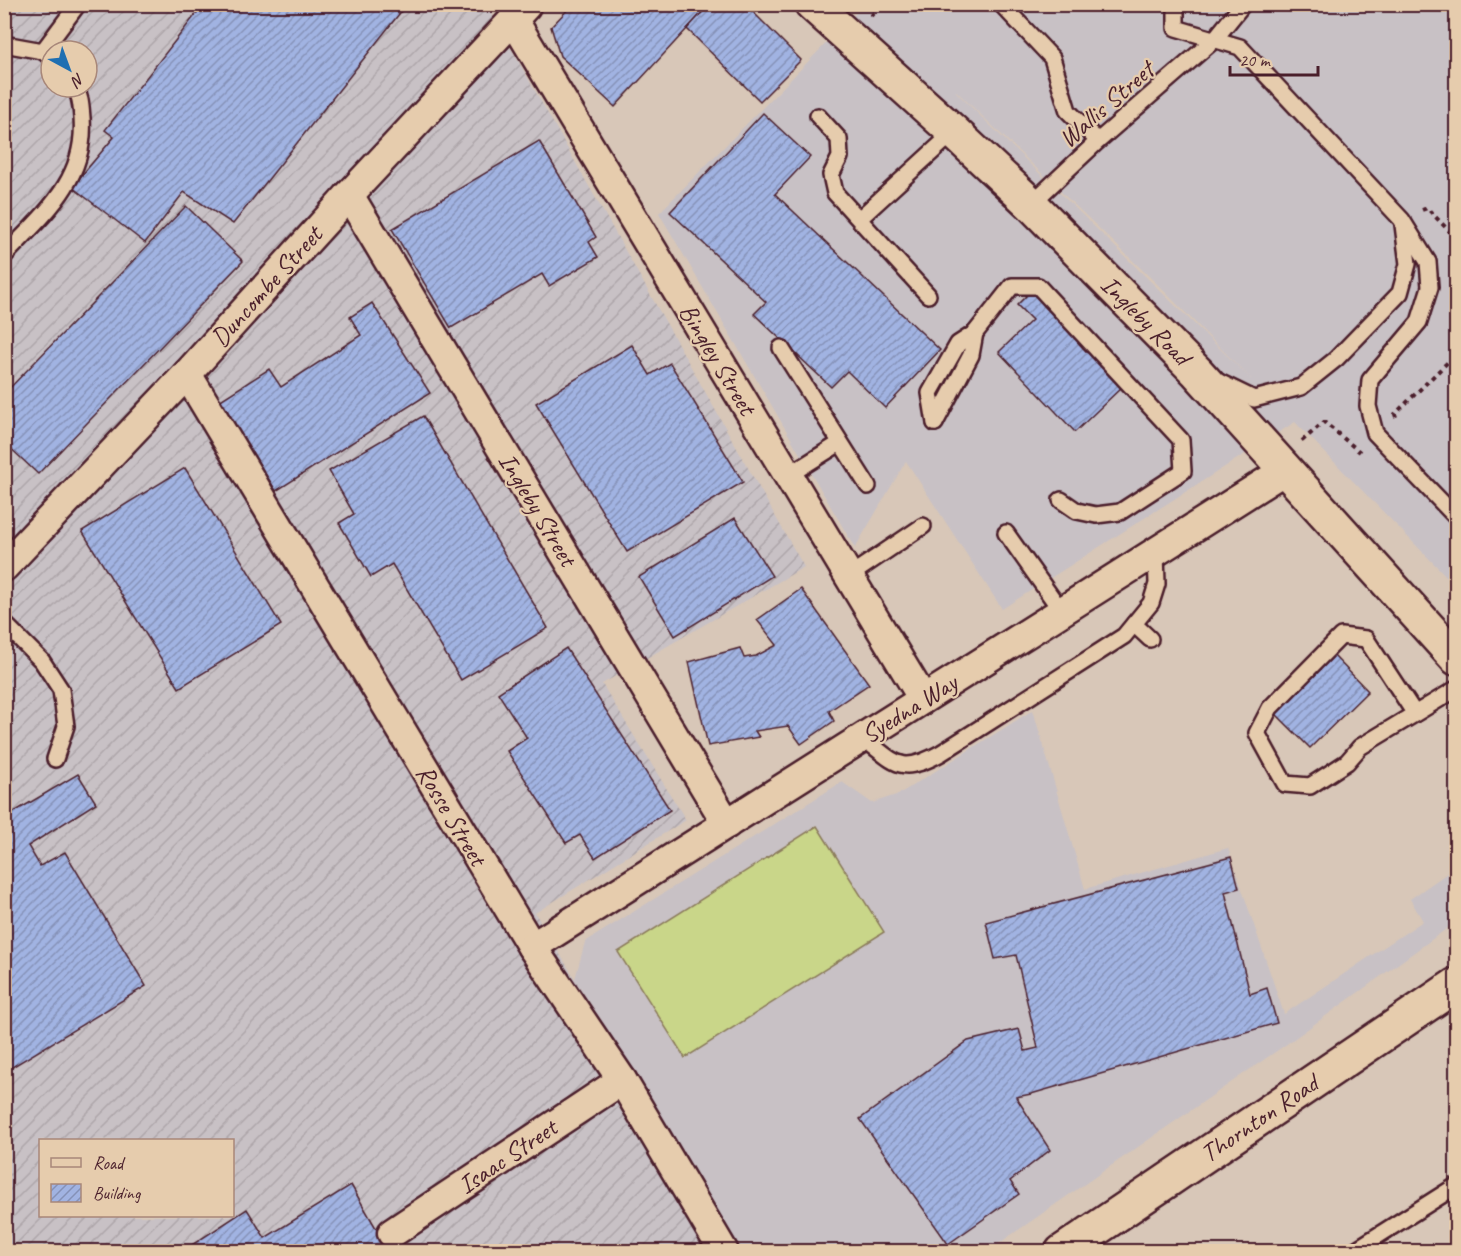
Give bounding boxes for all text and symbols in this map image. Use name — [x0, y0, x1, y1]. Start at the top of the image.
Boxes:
north arrow — [39, 39, 99, 99]
scale bar — [1230, 39, 1318, 77]
text: 20 m — [1239, 49, 1272, 71]
street label: Wallis Street — [1052, 52, 1163, 155]
text: N — [66, 69, 88, 92]
street label: Duncombe Street — [203, 217, 331, 354]
street label: Ingleby Road — [1094, 268, 1200, 375]
street label: Bingley Street — [672, 298, 765, 423]
street label: Ingleby Street — [491, 447, 586, 574]
street label: Syedna Way — [855, 665, 965, 751]
street label: Rosse Street — [409, 759, 496, 874]
street label: Thornton Road — [1194, 1065, 1328, 1170]
street label: Isaac Street — [451, 1110, 565, 1202]
legend — [39, 1139, 234, 1217]
text: Road — [93, 1152, 126, 1174]
text: Building — [93, 1182, 142, 1204]

